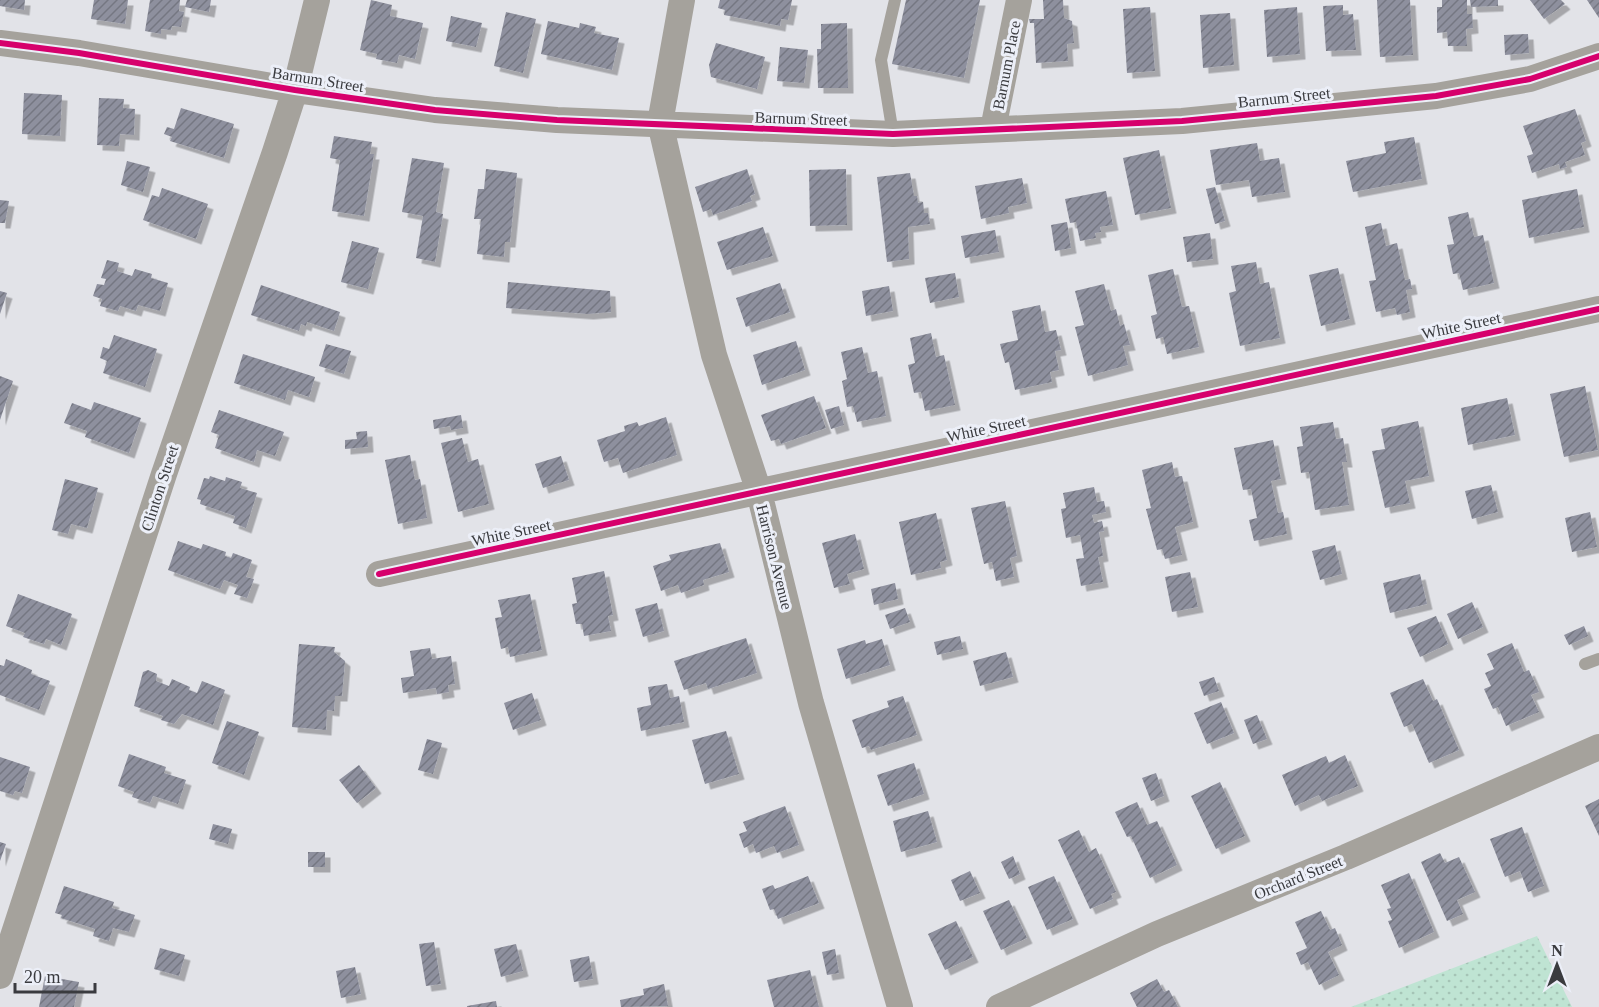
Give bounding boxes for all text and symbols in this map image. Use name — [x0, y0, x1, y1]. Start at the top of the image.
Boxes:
street label: Barnum Place — [990, 19, 1023, 111]
street label: Barnum Street — [271, 64, 366, 95]
street label: Barnum Street — [1237, 84, 1332, 111]
street label: Barnum Street — [754, 108, 848, 129]
street label: White Street — [1420, 309, 1503, 342]
street label: White Street — [945, 412, 1028, 445]
street label: Clinton Street — [138, 443, 182, 533]
street label: Harrison Avenue — [753, 503, 796, 611]
street label: White Street — [470, 516, 553, 549]
street label: Orchard Street — [1252, 852, 1345, 903]
north arrow — [1527, 935, 1587, 995]
text: N — [1551, 942, 1563, 959]
scale bar — [15, 956, 94, 994]
text: 20 m — [24, 967, 61, 987]

